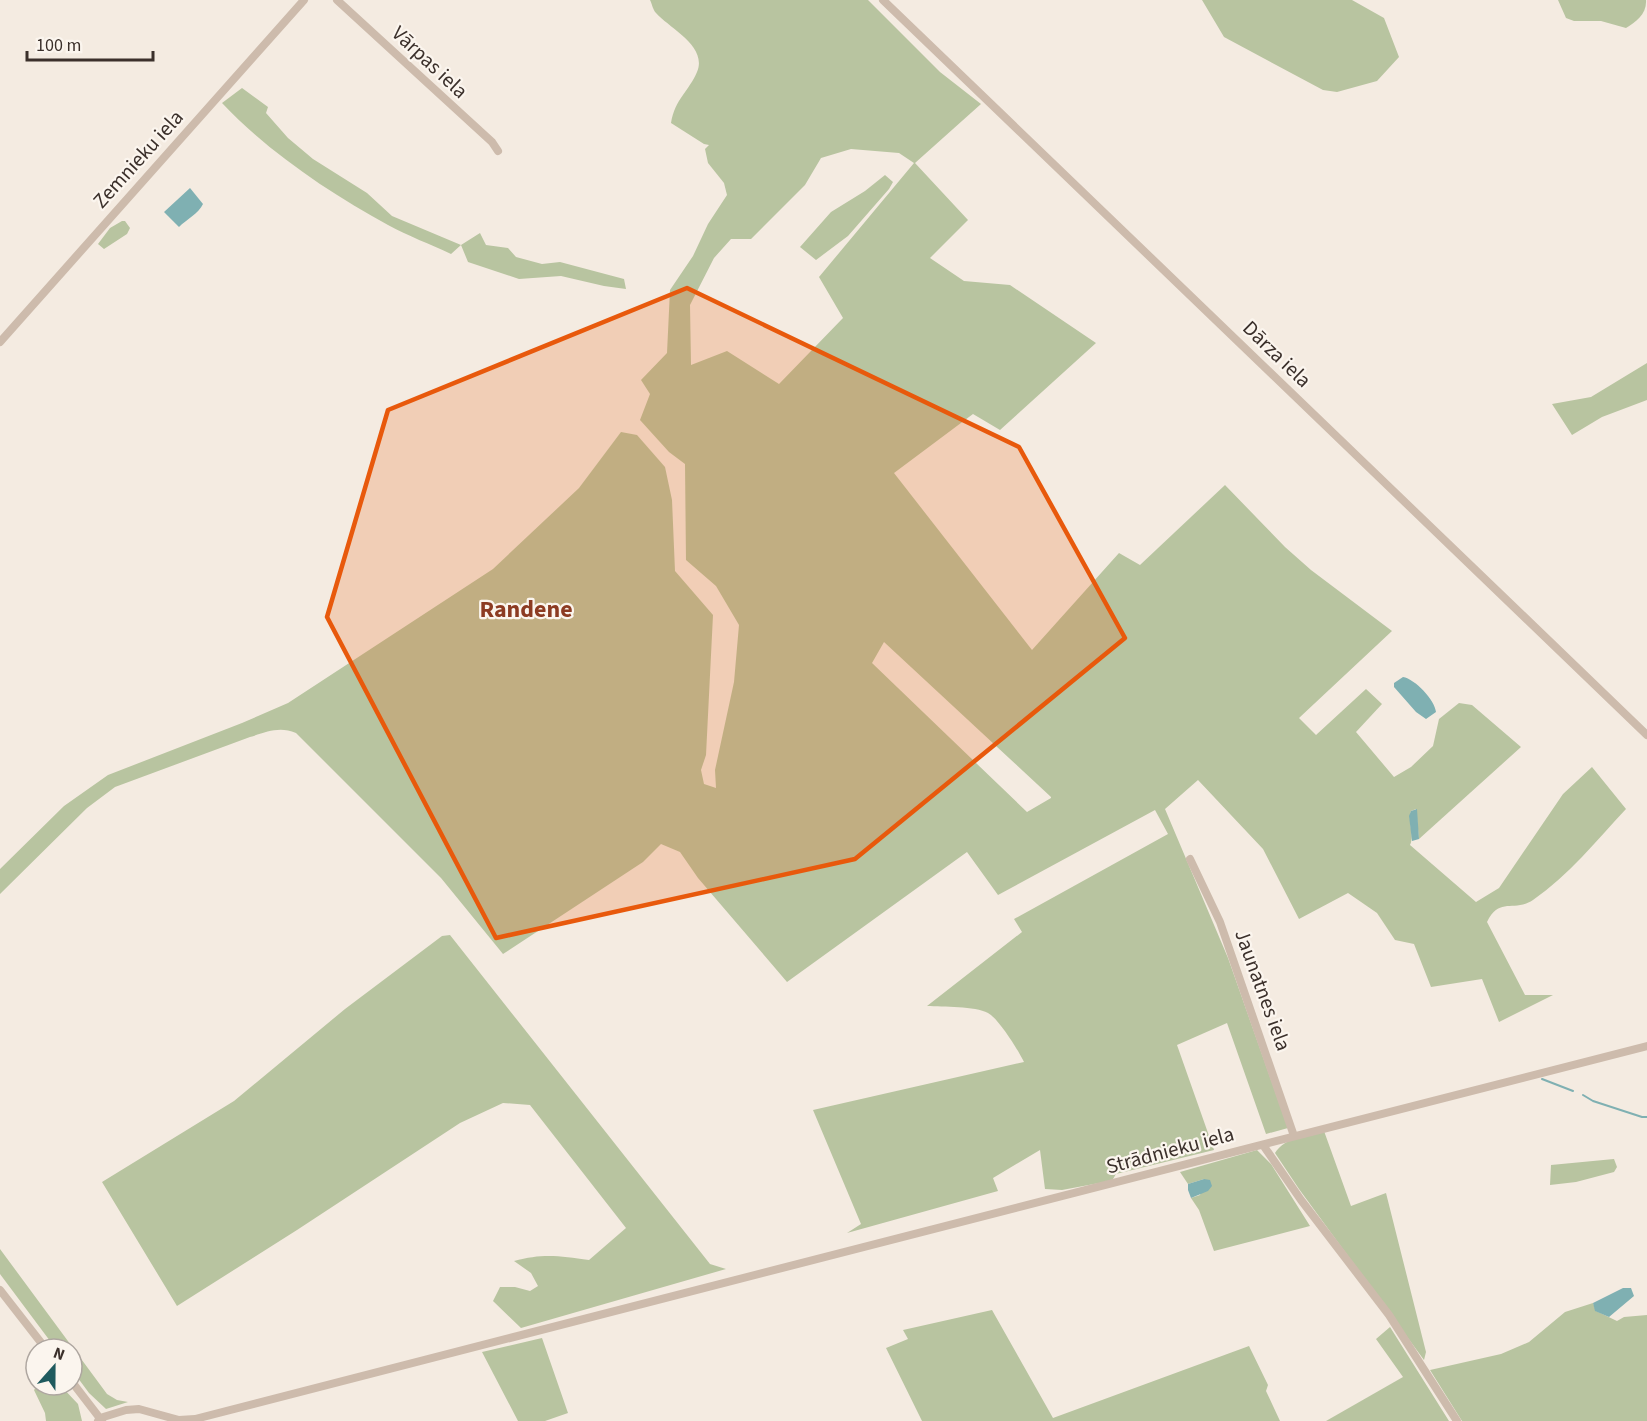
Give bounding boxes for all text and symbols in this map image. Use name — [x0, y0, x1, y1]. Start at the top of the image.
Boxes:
street label: Vārpas iela — [385, 19, 475, 105]
scale bar — [27, 24, 153, 62]
text: 100 m — [36, 33, 81, 58]
street label: Zemnieku iela — [86, 103, 190, 215]
street label: Dārza iela — [1236, 314, 1318, 394]
district label: Randene — [479, 592, 573, 627]
street label: Jaunatnes iela — [1227, 925, 1299, 1055]
street label: Strādnieku iela — [1103, 1119, 1237, 1181]
north arrow — [24, 1337, 84, 1397]
text: N — [50, 1342, 68, 1366]

